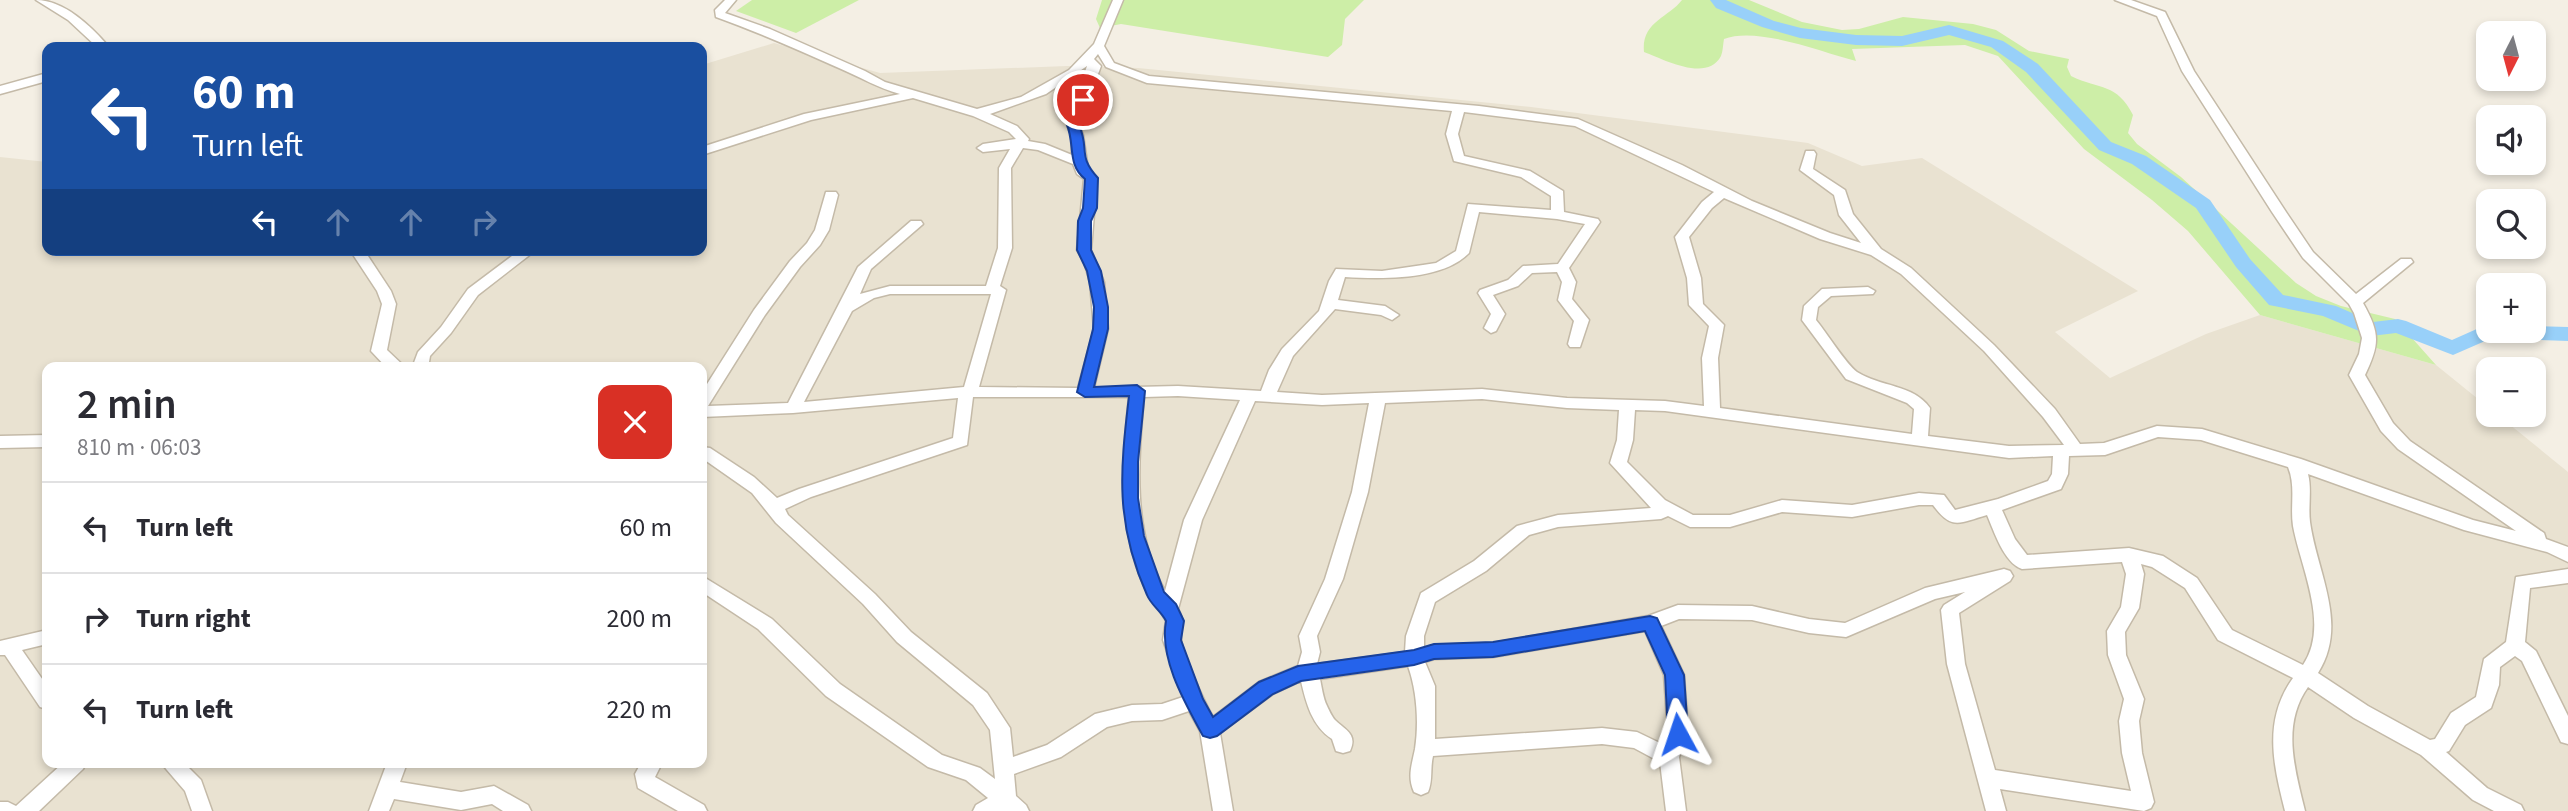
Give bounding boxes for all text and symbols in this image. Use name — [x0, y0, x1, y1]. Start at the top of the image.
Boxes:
north arrow — [2476, 21, 2546, 91]
map controls — [2476, 21, 2546, 427]
text: 60 m — [192, 58, 296, 128]
icon: left — [77, 70, 168, 161]
pin — [1053, 70, 1113, 130]
icon: arrive — [1064, 81, 1102, 119]
button: sound — [2476, 105, 2546, 175]
text: Turn left — [192, 123, 303, 169]
button: search — [2476, 189, 2546, 259]
icon: left — [246, 203, 284, 241]
icon: ahead — [319, 203, 357, 241]
icon: ahead — [392, 203, 430, 241]
icon: right — [465, 203, 503, 241]
button: + — [2476, 273, 2546, 343]
button: − — [2476, 357, 2546, 427]
text: 2 min — [77, 375, 177, 435]
button: close — [598, 385, 672, 459]
text: 810 m · 06:03 — [77, 431, 201, 464]
icon: left — [77, 509, 115, 547]
text: Turn left — [136, 509, 233, 546]
text: 60 m — [619, 509, 672, 546]
icon: right — [77, 600, 115, 638]
text: Turn right — [136, 600, 251, 637]
text: 200 m — [606, 600, 672, 637]
icon: left — [77, 691, 115, 729]
text: Turn left — [136, 691, 233, 728]
text: 220 m — [606, 691, 672, 728]
position arrow — [1641, 697, 1715, 771]

